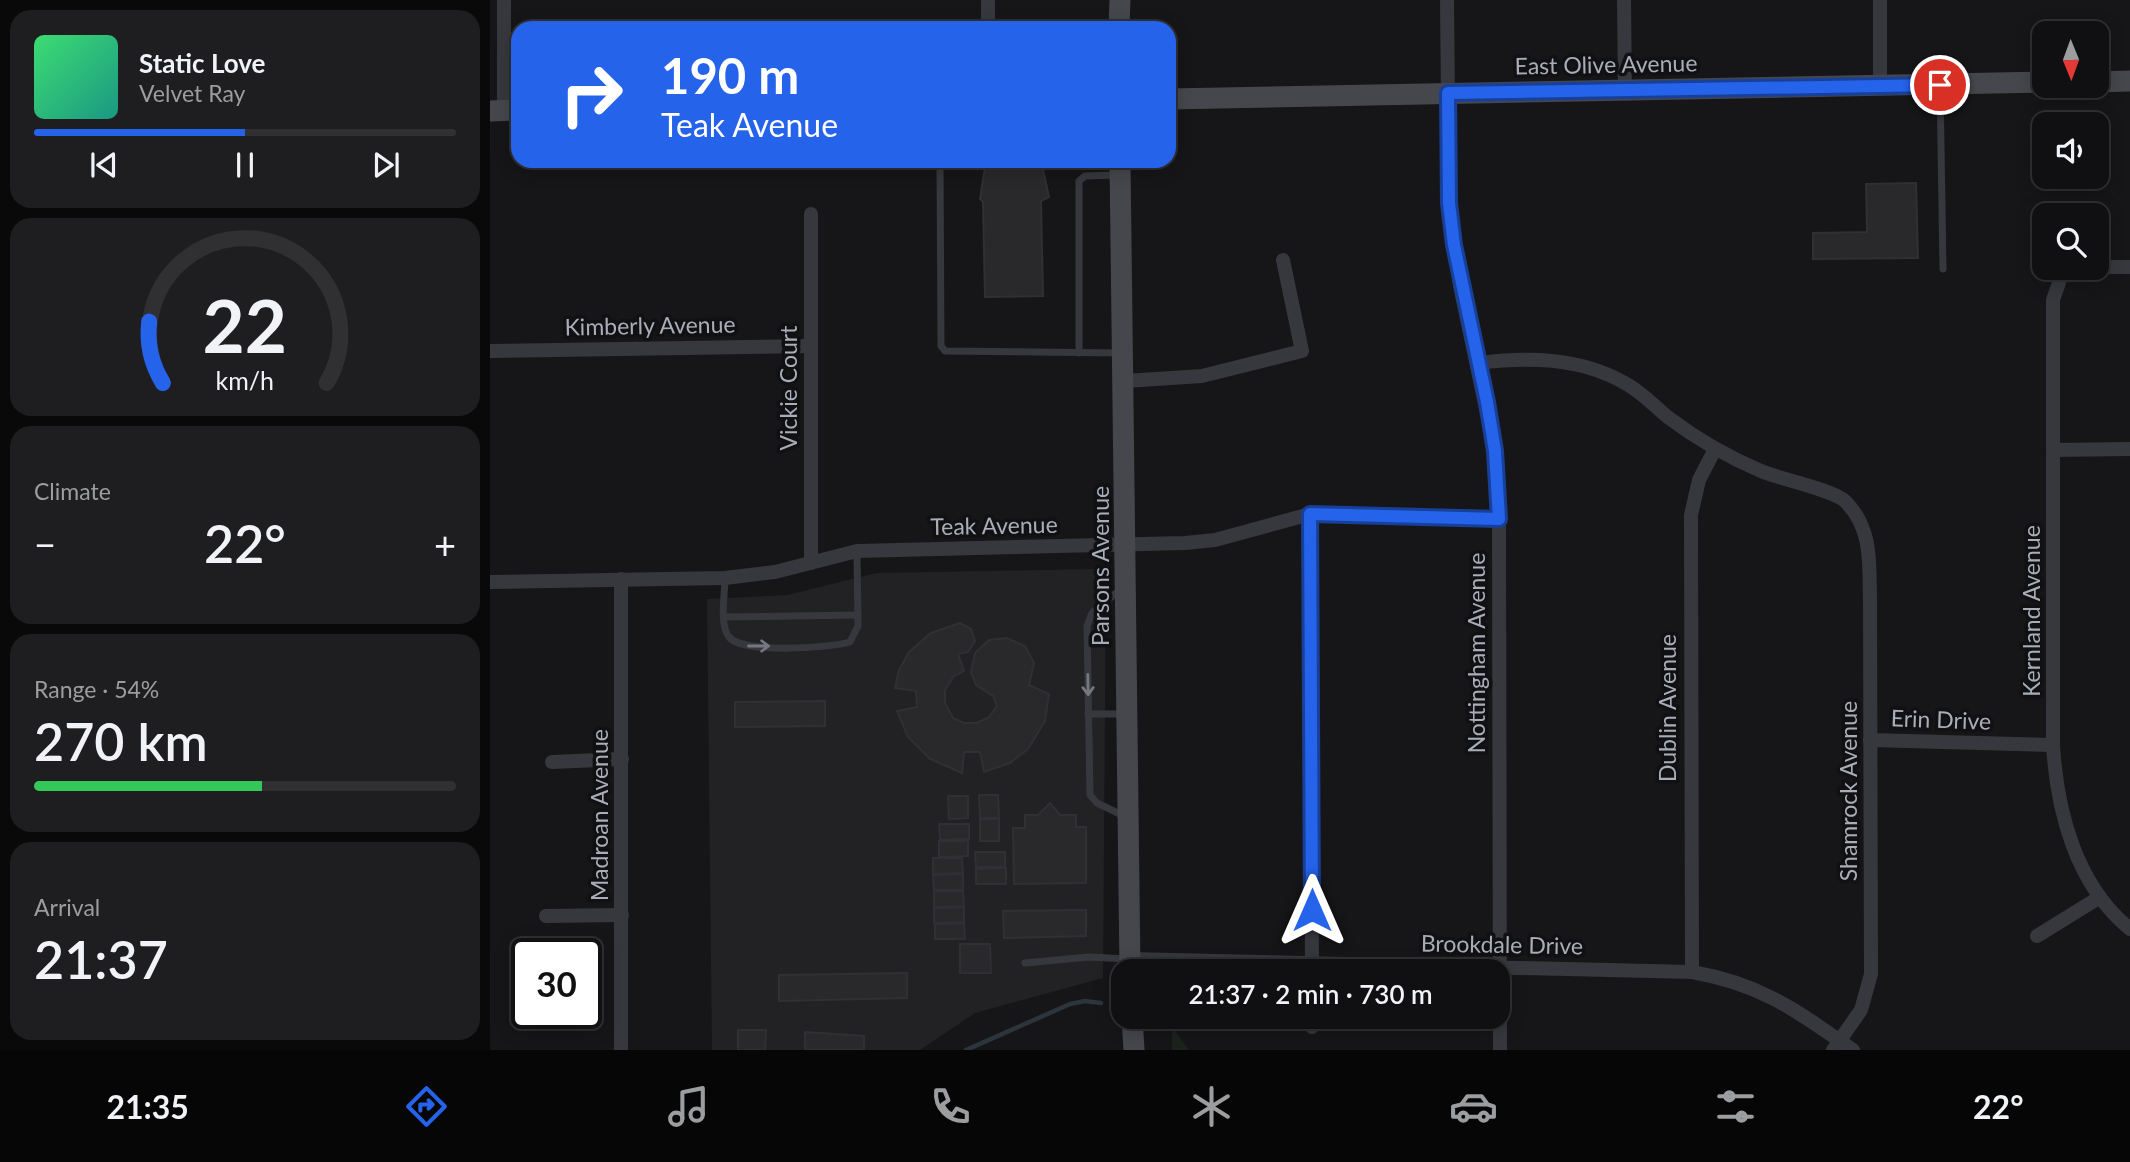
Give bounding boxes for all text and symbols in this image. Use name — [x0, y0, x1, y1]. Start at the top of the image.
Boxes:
north arrow — [2032, 21, 2109, 98]
map controls — [2032, 21, 2109, 280]
text: 190 m — [661, 46, 799, 104]
text: Static Love — [139, 47, 266, 79]
street label: East Olive Avenue — [1514, 48, 1698, 80]
icon: right — [546, 49, 637, 140]
pin — [1910, 55, 1970, 115]
icon: arrive — [1921, 66, 1959, 104]
text: Velvet Ray — [139, 79, 245, 107]
text: Teak Avenue — [661, 105, 838, 144]
button: sound — [2032, 112, 2109, 189]
icon: previous — [85, 146, 123, 184]
icon: pause — [226, 146, 264, 184]
icon: next — [367, 146, 405, 184]
button: search — [2032, 203, 2109, 280]
text: 22 — [203, 281, 287, 369]
street label: Kimberly Avenue — [564, 310, 736, 340]
street label: Vickie Court — [774, 325, 802, 450]
text: km/h — [216, 365, 274, 395]
text: Climate — [34, 477, 111, 505]
street label: Parsons Avenue — [1086, 486, 1114, 646]
street label: Teak Avenue — [930, 510, 1058, 540]
text: 22° — [204, 512, 286, 574]
text: − — [34, 521, 56, 567]
text: + — [434, 521, 456, 567]
street label: Kernland Avenue — [2017, 525, 2045, 697]
street label: Nottingham Avenue — [1462, 553, 1490, 753]
street label: Dublin Avenue — [1653, 634, 1681, 782]
one-way arrow — [747, 639, 770, 653]
one-way arrow — [1081, 673, 1095, 696]
text: Range · 54% — [34, 675, 159, 703]
street label: Shamrock Avenue — [1834, 701, 1862, 881]
street label: Erin Drive — [1890, 703, 1992, 735]
text: 270 km — [34, 710, 208, 772]
street label: Madroan Avenue — [585, 729, 613, 901]
position arrow — [1275, 873, 1349, 947]
text: Arrival — [34, 893, 100, 921]
text: 21:37 — [34, 928, 168, 990]
street label: Brookdale Drive — [1421, 929, 1583, 959]
speed limit sign: 30 — [511, 938, 602, 1029]
text: 21:37 · 2 min · 730 m — [1188, 978, 1433, 1010]
icon: directions — [402, 1082, 451, 1131]
icon: music — [664, 1082, 713, 1131]
icon: phone — [926, 1082, 975, 1131]
icon: climate — [1187, 1082, 1236, 1131]
icon: car — [1449, 1082, 1498, 1131]
icon: filters — [1711, 1082, 1760, 1131]
text: 21:35 — [106, 1087, 189, 1126]
text: 22° — [1973, 1087, 2023, 1126]

